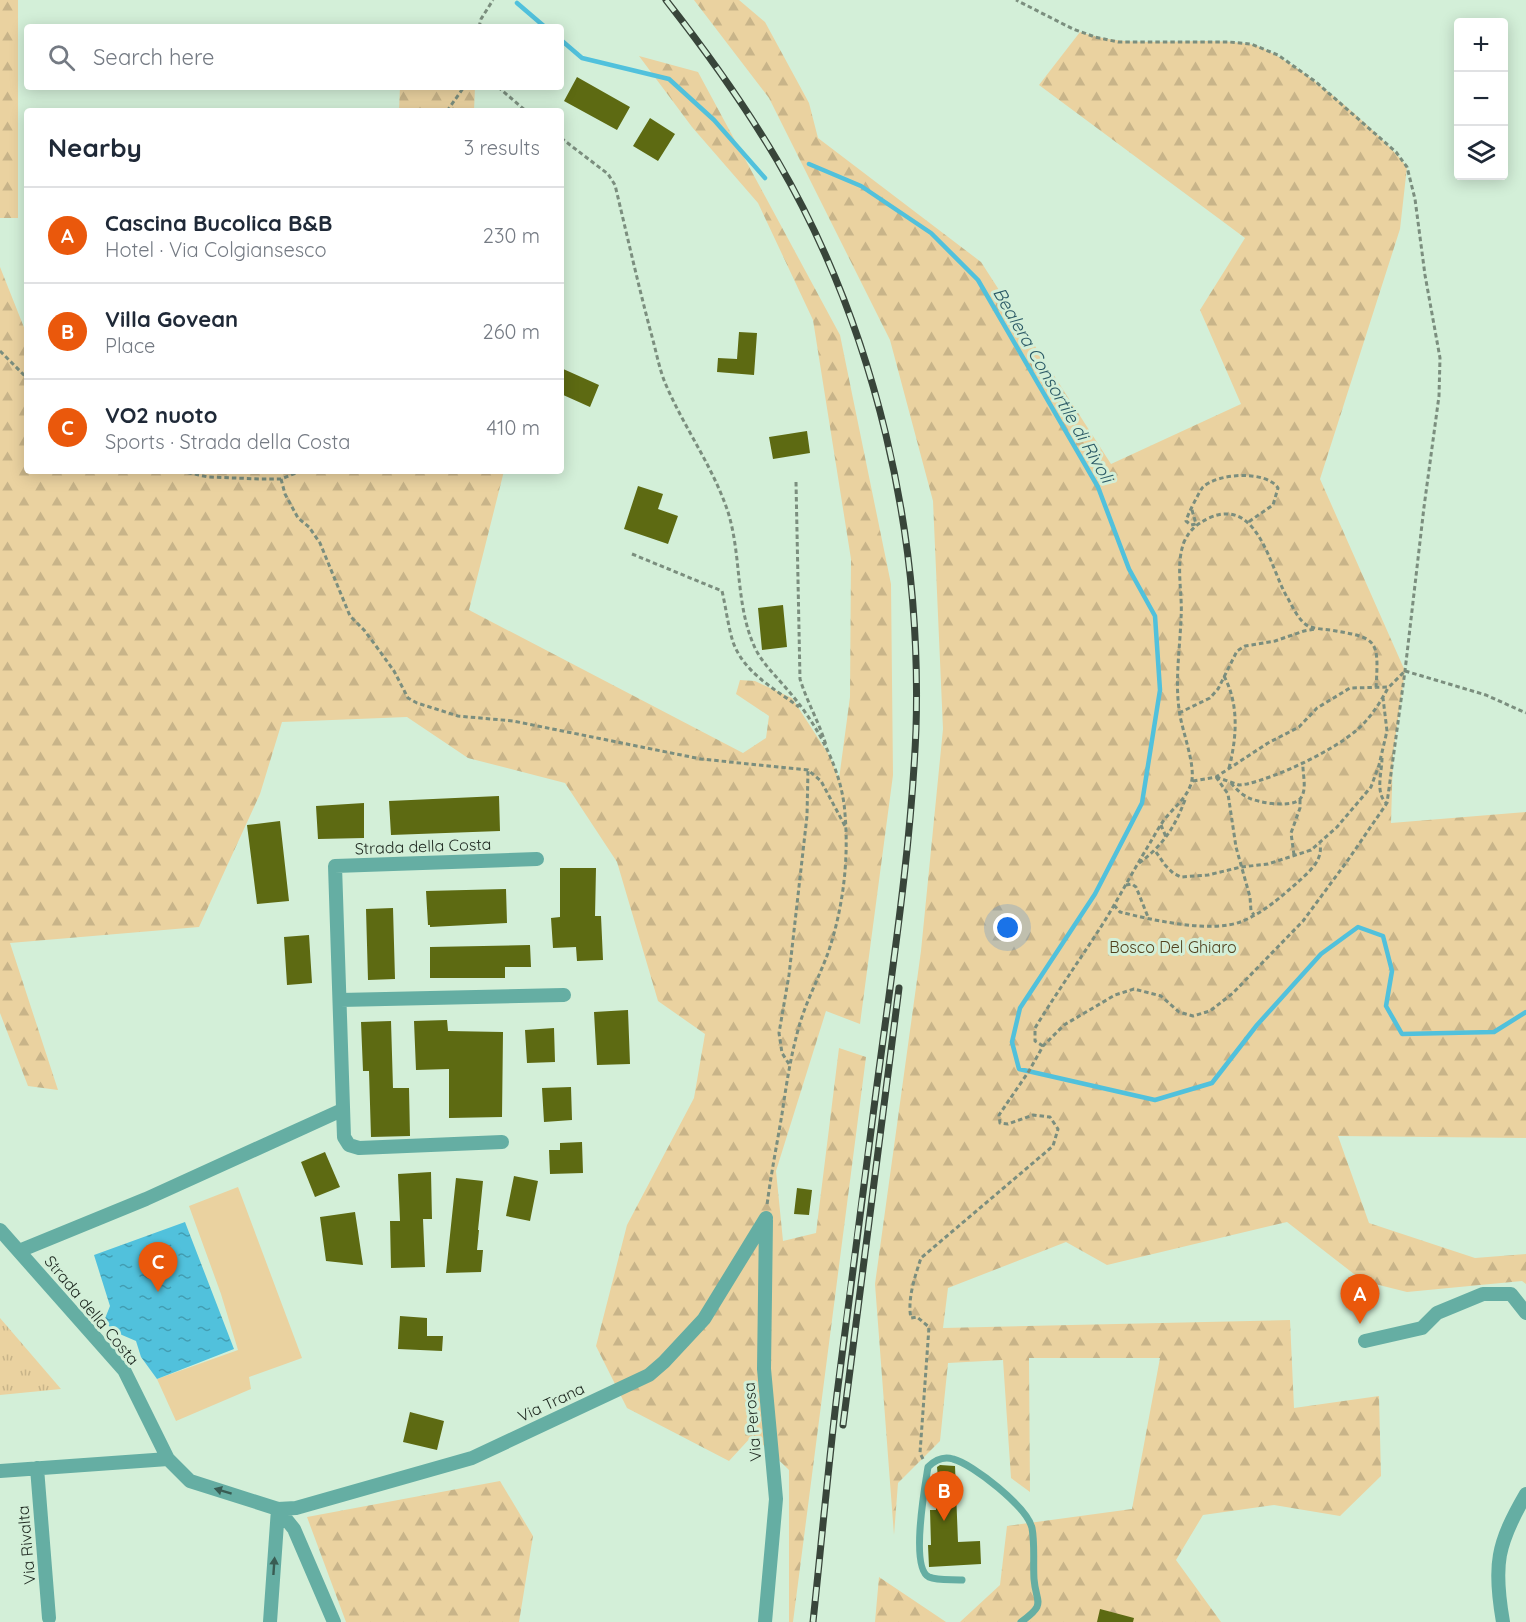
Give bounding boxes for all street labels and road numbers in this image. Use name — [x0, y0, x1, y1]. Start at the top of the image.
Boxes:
street label: Strada della Costa — [354, 834, 492, 858]
street label: Strada della Costa — [40, 1251, 144, 1369]
street label: Via Trana — [514, 1378, 588, 1426]
street label: Via Perosa — [739, 1382, 765, 1462]
street label: Via Rivalta — [13, 1505, 39, 1585]

